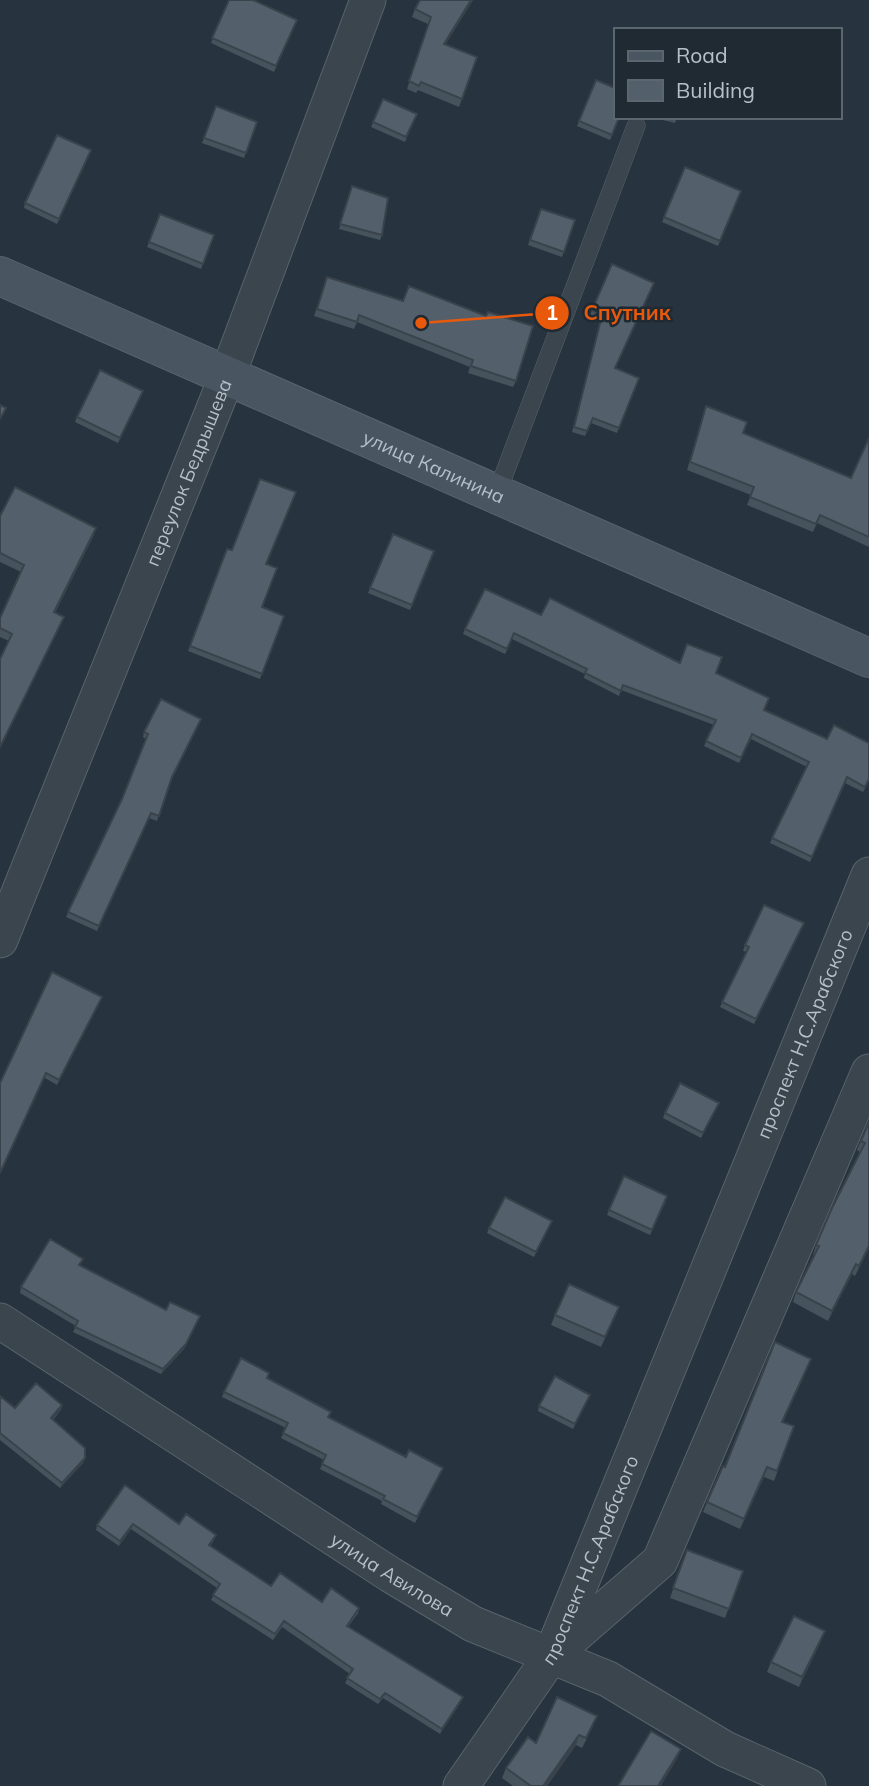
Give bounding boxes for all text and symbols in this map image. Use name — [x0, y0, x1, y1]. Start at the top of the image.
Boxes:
legend — [614, 28, 841, 119]
text: Road — [676, 42, 727, 68]
text: Building — [676, 77, 755, 103]
callout: Спутник — [535, 292, 685, 334]
text: 1 — [546, 299, 558, 325]
text: Спутник — [583, 299, 672, 325]
street label: переулок Бедрышева — [140, 375, 237, 570]
street label: улица Калинина — [359, 425, 509, 508]
street label: проспект Н.С.Арабского — [751, 925, 858, 1142]
street label: проспект Н.С.Арабского — [536, 1451, 644, 1670]
street label: улица Авилова — [326, 1527, 458, 1622]

